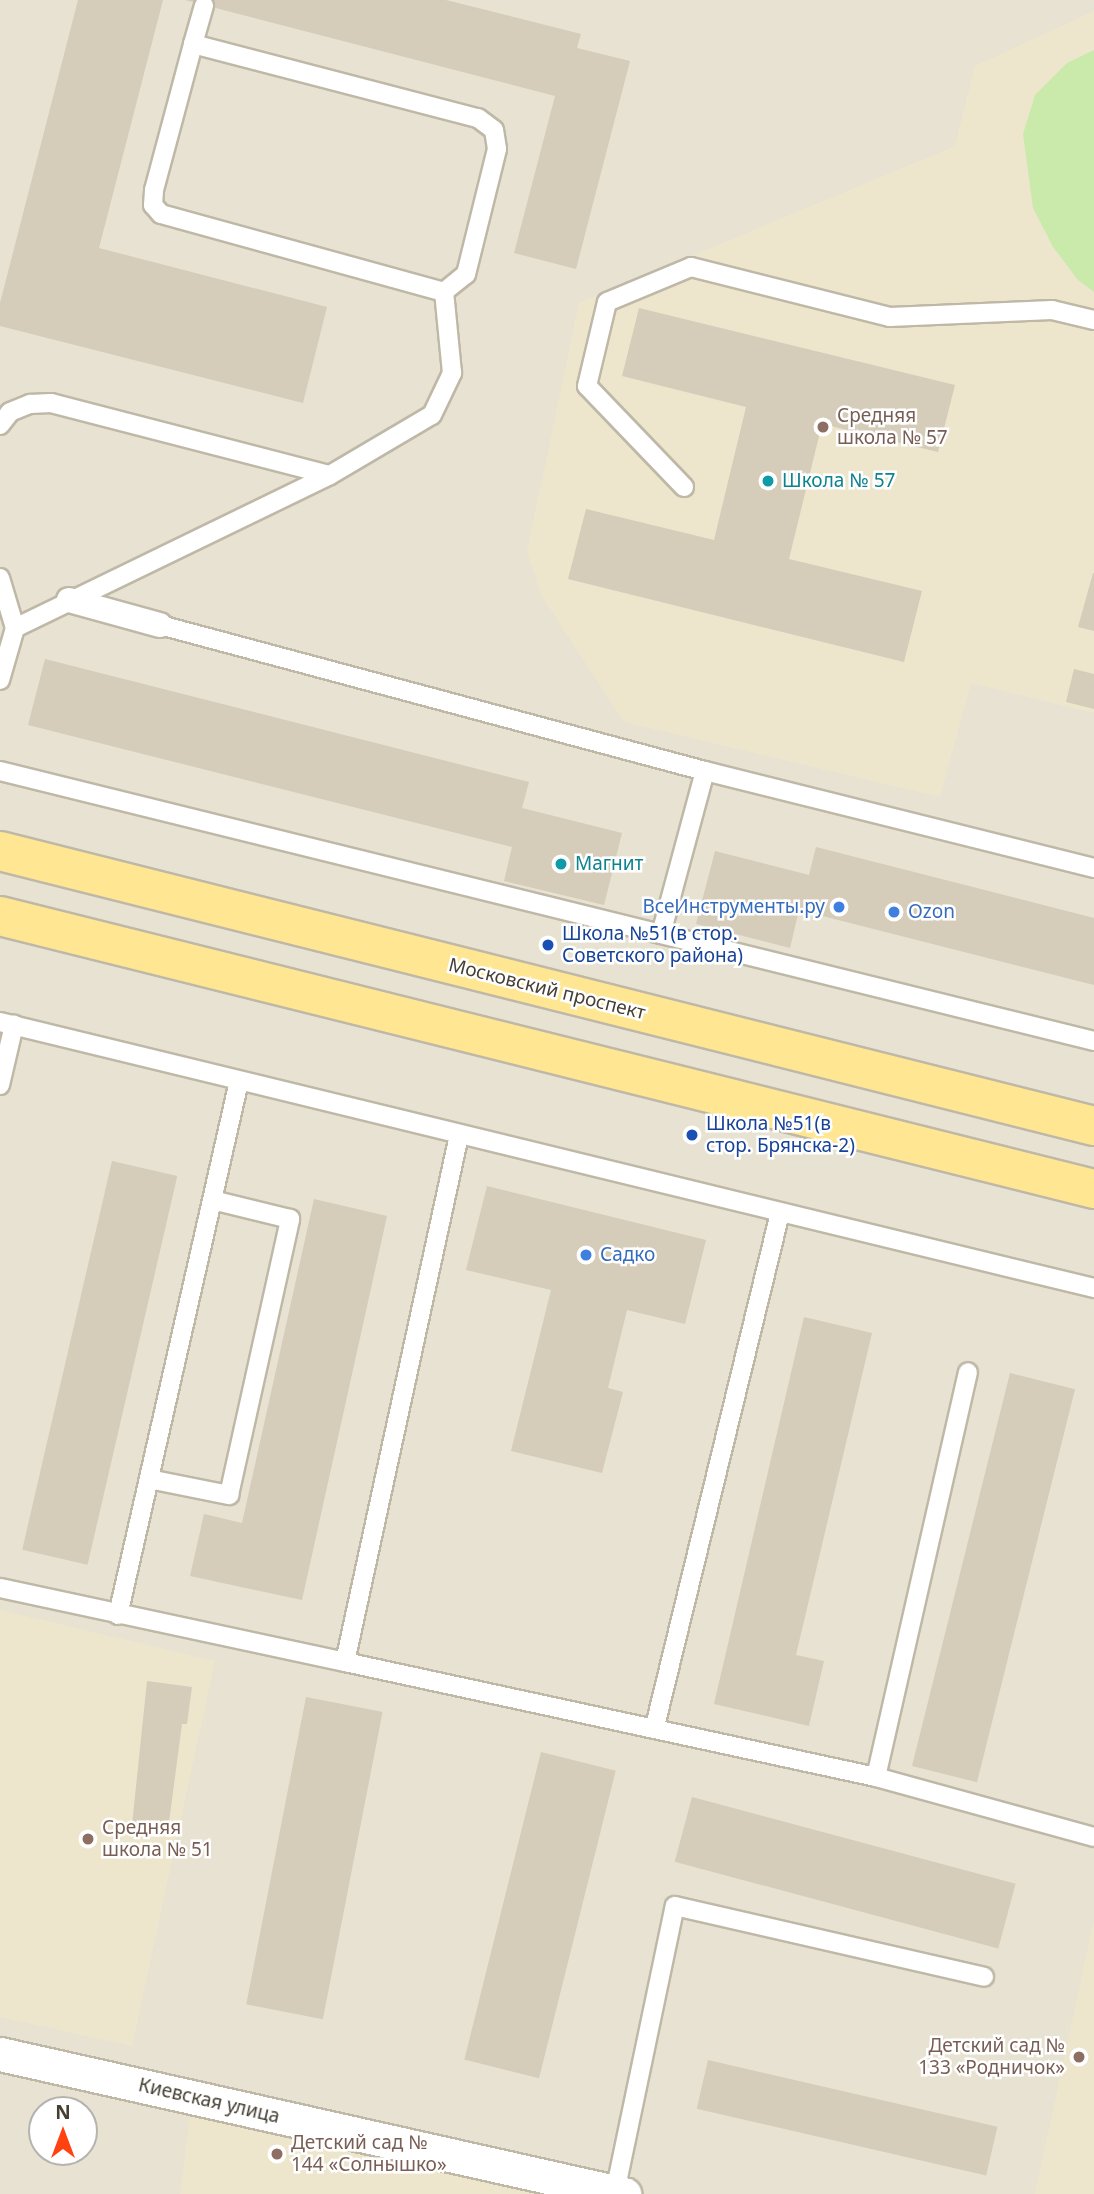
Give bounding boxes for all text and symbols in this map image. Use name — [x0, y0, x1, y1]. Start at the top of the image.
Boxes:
place label: Средняя школа № 57 — [837, 405, 948, 449]
marker: Средняя школа № 57 — [815, 419, 831, 435]
place label: Школа № 57 — [782, 470, 895, 492]
marker: Школа № 57 — [760, 473, 776, 489]
place label: Магнит — [575, 853, 643, 875]
marker: Магнит — [553, 856, 569, 872]
place label: ВсеИнструменты.ру — [642, 896, 825, 918]
marker: ВсеИнструменты.ру — [831, 899, 847, 915]
place label: Ozon — [908, 901, 955, 923]
marker: Ozon — [886, 904, 902, 920]
place label: Школа №51(в стор. Советского района) — [562, 923, 743, 967]
marker: Школа №51(в стор. Советского района) — [540, 937, 556, 953]
street label: Московский проспект — [446, 953, 648, 1025]
place label: Школа №51(в стор. Брянска-2) — [706, 1113, 855, 1157]
marker: Школа №51(в стор. Брянска-2) — [684, 1127, 700, 1143]
place label: Садко — [600, 1244, 655, 1266]
marker: Садко — [578, 1247, 594, 1263]
place label: Средняя школа № 51 — [102, 1817, 213, 1861]
marker: Средняя школа № 51 — [80, 1831, 96, 1847]
place label: Детский сад № 133 «Родничок» — [918, 2035, 1065, 2079]
marker: Детский сад № 133 «Родничок» — [1071, 2049, 1087, 2065]
street label: Киевская улица — [136, 2074, 282, 2128]
north arrow — [28, 2096, 98, 2166]
text: N — [55, 2099, 71, 2125]
place label: Детский сад № 144 «Солнышко» — [291, 2132, 447, 2176]
marker: Детский сад № 144 «Солнышко» — [269, 2146, 285, 2162]

